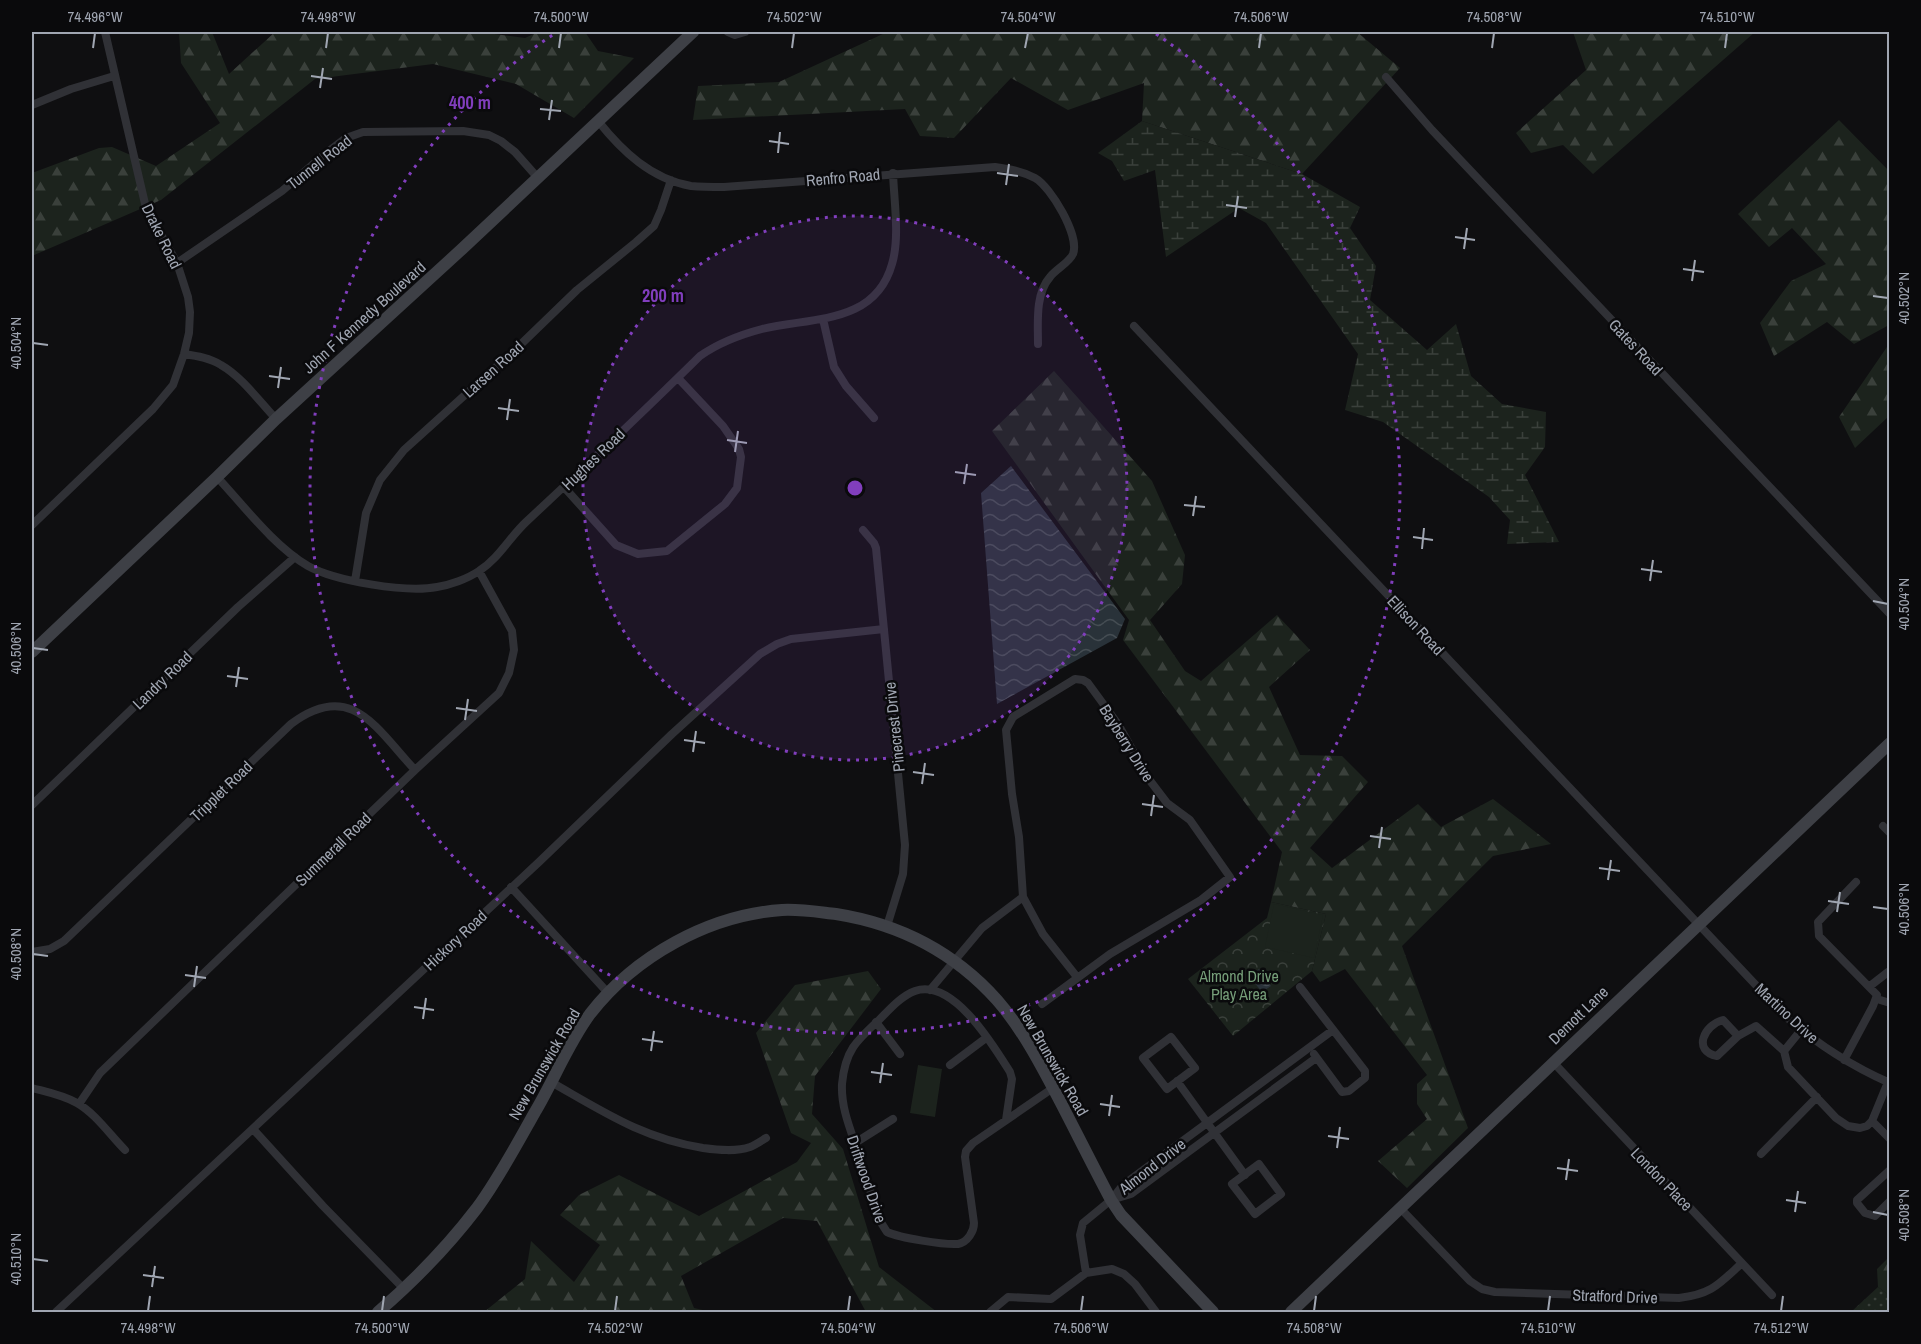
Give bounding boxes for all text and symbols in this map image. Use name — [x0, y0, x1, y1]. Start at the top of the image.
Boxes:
text: 74.496°W — [67, 6, 123, 27]
text: 74.498°W — [300, 6, 356, 27]
text: 74.500°W — [533, 6, 589, 27]
text: 74.502°W — [766, 6, 822, 27]
text: 74.504°W — [1000, 6, 1056, 27]
text: 74.506°W — [1233, 6, 1289, 27]
text: 74.508°W — [1466, 6, 1522, 27]
text: 74.510°W — [1699, 6, 1755, 27]
text: 400 m — [449, 90, 491, 115]
street label: Tunnell Road — [282, 130, 356, 194]
street label: Renfro Road — [805, 163, 881, 191]
street label: Drake Road — [137, 200, 187, 272]
street label: John F Kennedy Boulevard — [298, 256, 430, 378]
text: 40.502°N — [1893, 272, 1914, 324]
text: 200 m — [642, 283, 684, 308]
street label: Gates Road — [1604, 314, 1668, 380]
text: 40.504°N — [5, 317, 26, 369]
street label: Larsen Road — [458, 336, 528, 402]
street label: Hughes Road — [557, 423, 629, 495]
centre of rings — [845, 478, 865, 498]
text: 40.504°N — [1893, 578, 1914, 630]
street label: Ellison Road — [1383, 590, 1449, 660]
text: 40.506°N — [5, 622, 26, 674]
street label: Landry Road — [127, 646, 197, 714]
street label: Pinecrest Drive — [878, 681, 910, 773]
street label: Bayberry Drive — [1094, 700, 1160, 786]
street label: Tripplet Road — [185, 756, 257, 826]
street label: Summerall Road — [290, 807, 376, 891]
text: 40.506°N — [1893, 883, 1914, 935]
street label: Hickory Road — [418, 905, 492, 975]
text: 40.508°N — [5, 928, 26, 980]
park label: Almond Drive Play Area — [1198, 965, 1279, 1005]
street label: Martino Drive — [1750, 978, 1824, 1048]
street label: Demott Lane — [1543, 981, 1613, 1049]
street label: New Brunswick Road — [1012, 1000, 1094, 1120]
street label: New Brunswick Road — [503, 1004, 585, 1124]
street label: Driftwood Drive — [842, 1132, 892, 1226]
street label: Almond Drive — [1113, 1133, 1190, 1200]
street label: London Place — [1626, 1142, 1698, 1216]
text: 40.508°N — [1893, 1189, 1914, 1241]
text: 40.510°N — [5, 1233, 26, 1285]
street label: Stratford Drive — [1572, 1284, 1658, 1308]
text: 74.498°W — [120, 1317, 176, 1338]
text: 74.500°W — [354, 1317, 410, 1338]
text: 74.502°W — [587, 1317, 643, 1338]
text: 74.504°W — [820, 1317, 876, 1338]
text: 74.506°W — [1053, 1317, 1109, 1338]
text: 74.508°W — [1286, 1317, 1342, 1338]
text: 74.510°W — [1520, 1317, 1576, 1338]
text: 74.512°W — [1753, 1317, 1809, 1338]

